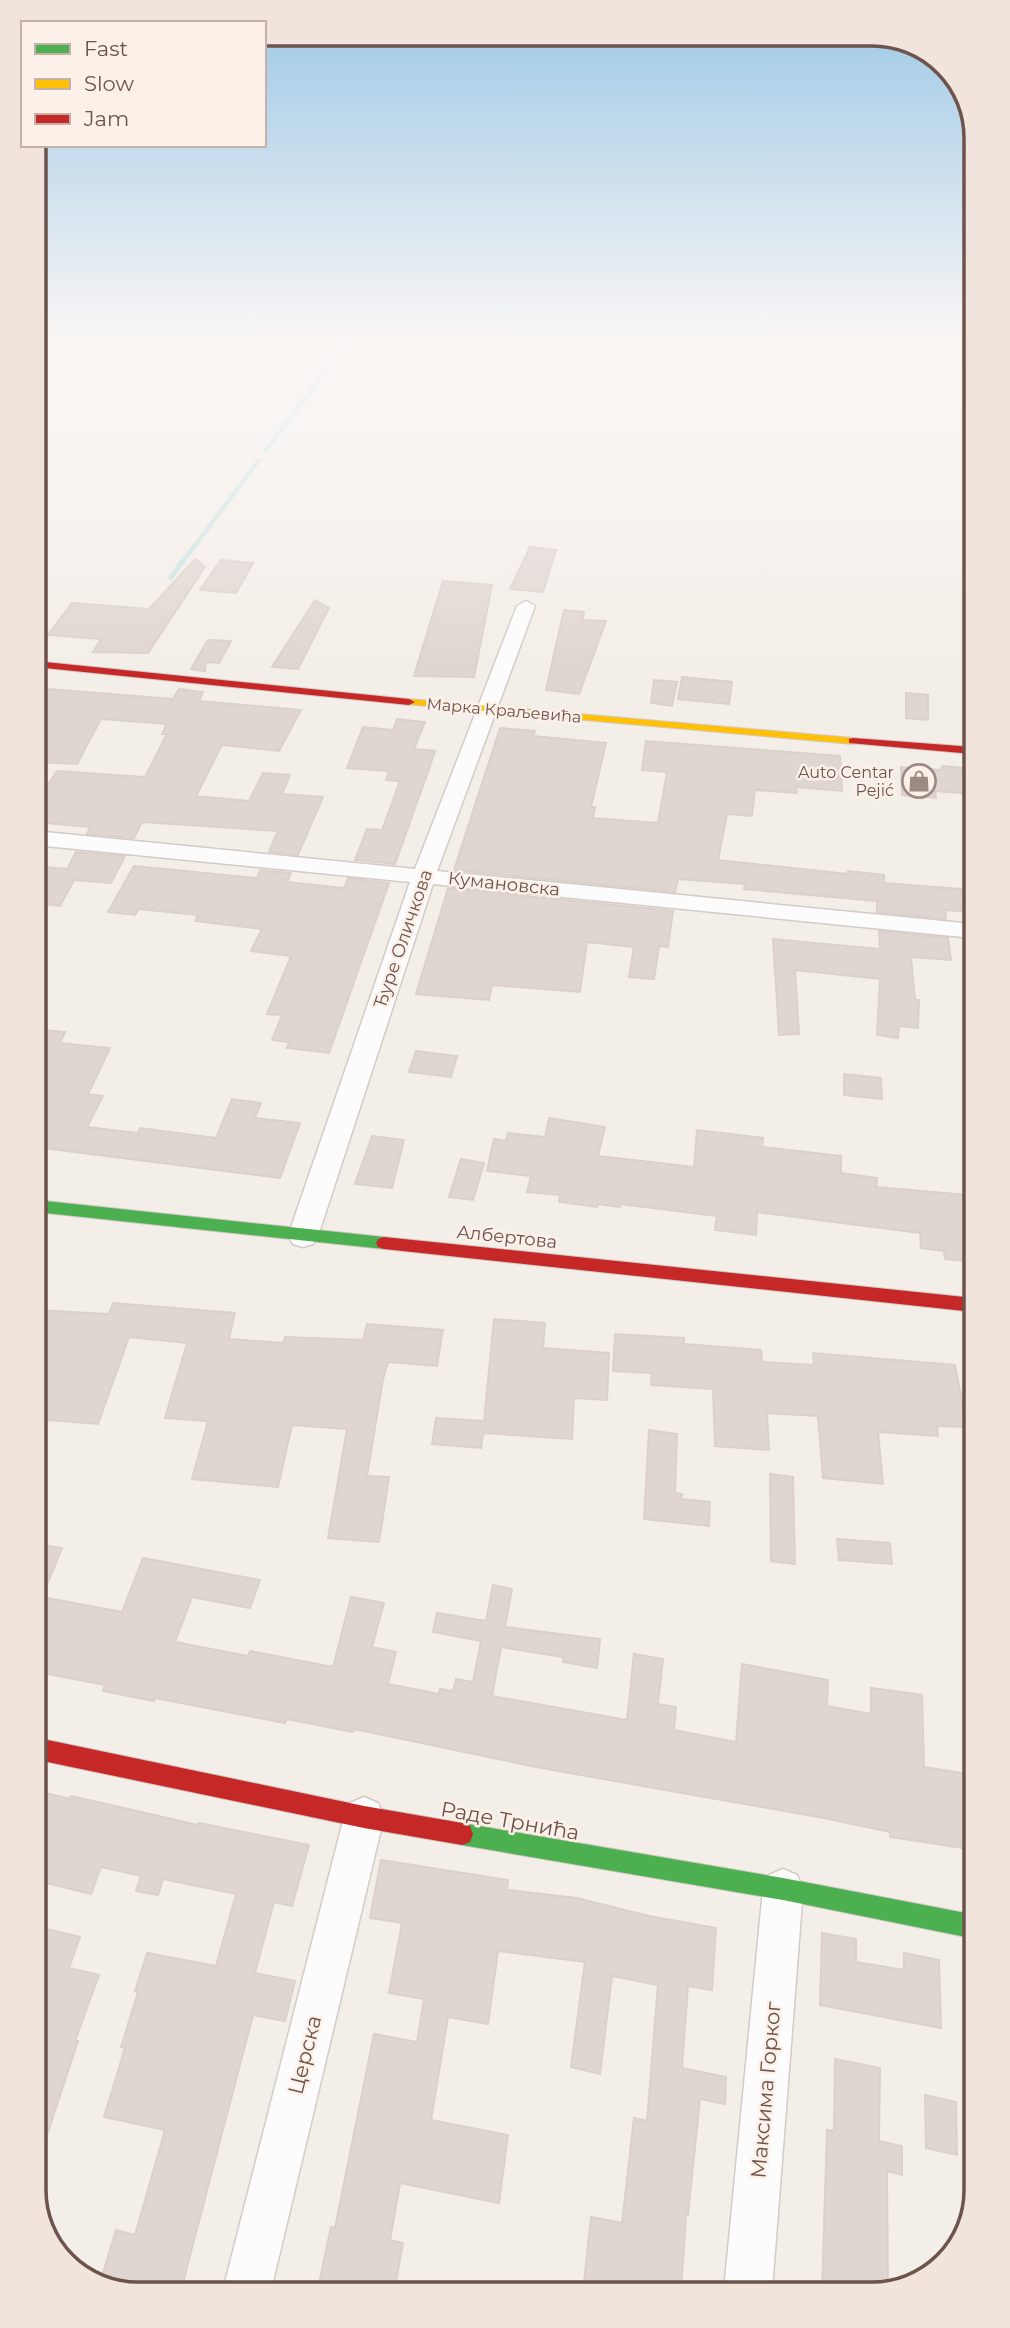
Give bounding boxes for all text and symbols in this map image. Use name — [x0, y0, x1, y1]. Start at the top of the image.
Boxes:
legend — [21, 21, 266, 147]
text: Fast — [84, 36, 128, 61]
text: Slow — [84, 71, 134, 96]
text: Jam — [83, 106, 129, 131]
street label: Марка Краљевића — [426, 694, 582, 727]
shop icon: Auto Centar Pejić — [900, 762, 938, 800]
place label: Auto Centar Pejić — [798, 763, 894, 800]
street label: Ђуре Оличкова — [369, 867, 437, 1011]
street label: Кумановска — [447, 867, 561, 901]
street label: Албертова — [456, 1221, 558, 1253]
street label: Раде Трнића — [439, 1796, 581, 1845]
street label: Максима Горког — [745, 2001, 786, 2179]
street label: Церска — [283, 2013, 326, 2097]

